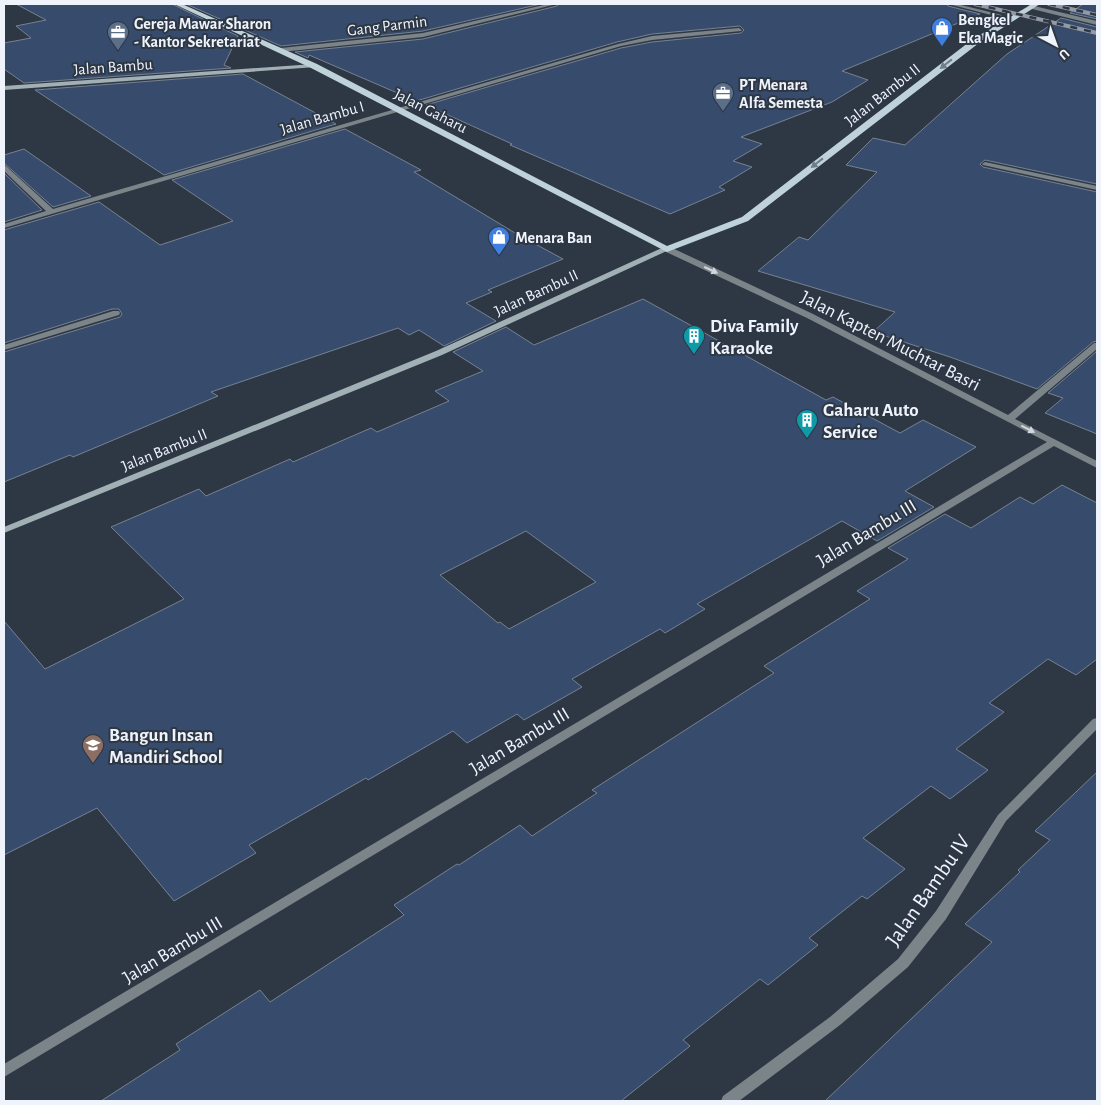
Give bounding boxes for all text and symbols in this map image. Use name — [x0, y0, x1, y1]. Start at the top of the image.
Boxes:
place label: Bengkel Eka Magic — [958, 12, 1023, 46]
street label: Gang Parmin — [346, 13, 428, 39]
place label: Gereja Mawar Sharon - Kantor Sekretariat — [134, 16, 271, 50]
shop icon: Bengkel Eka Magic — [930, 16, 954, 47]
office icon: Gereja Mawar Sharon - Kantor Sekretariat — [106, 20, 130, 51]
north arrow — [1031, 20, 1081, 70]
text: U — [1056, 46, 1072, 62]
street label: Jalan Bambu — [73, 56, 153, 78]
one-way arrow — [940, 58, 953, 69]
street label: Jalan Bambu II — [842, 61, 923, 129]
place label: PT Menara Alfa Semesta — [739, 77, 824, 111]
office icon: PT Menara Alfa Semesta — [711, 81, 735, 112]
street label: Jalan Gaharu — [391, 86, 470, 136]
street label: Jalan Bambu I — [279, 98, 366, 138]
one-way arrow — [811, 157, 824, 168]
shop icon: Menara Ban — [487, 225, 511, 256]
place label: Menara Ban — [515, 230, 592, 246]
one-way arrow — [704, 266, 718, 274]
street label: Jalan Bambu II — [492, 267, 581, 319]
street label: Jalan Kapten Muchtar Basri — [797, 288, 983, 395]
place label: Diva Family Karaoke — [710, 317, 799, 358]
building icon: Diva Family Karaoke — [682, 324, 706, 355]
place label: Gaharu Auto Service — [823, 401, 919, 442]
building icon: Gaharu Auto Service — [795, 408, 819, 439]
one-way arrow — [1021, 425, 1035, 433]
street label: Jalan Bambu II — [119, 426, 209, 474]
street label: Jalan Bambu III — [814, 496, 920, 570]
street label: Jalan Bambu III — [467, 704, 573, 778]
place label: Bangun Insan Mandiri School — [109, 726, 223, 767]
school or university icon: Bangun Insan Mandiri School — [81, 733, 105, 764]
street label: Jalan Bambu IV — [881, 830, 975, 950]
street label: Jalan Bambu III — [120, 913, 226, 987]

